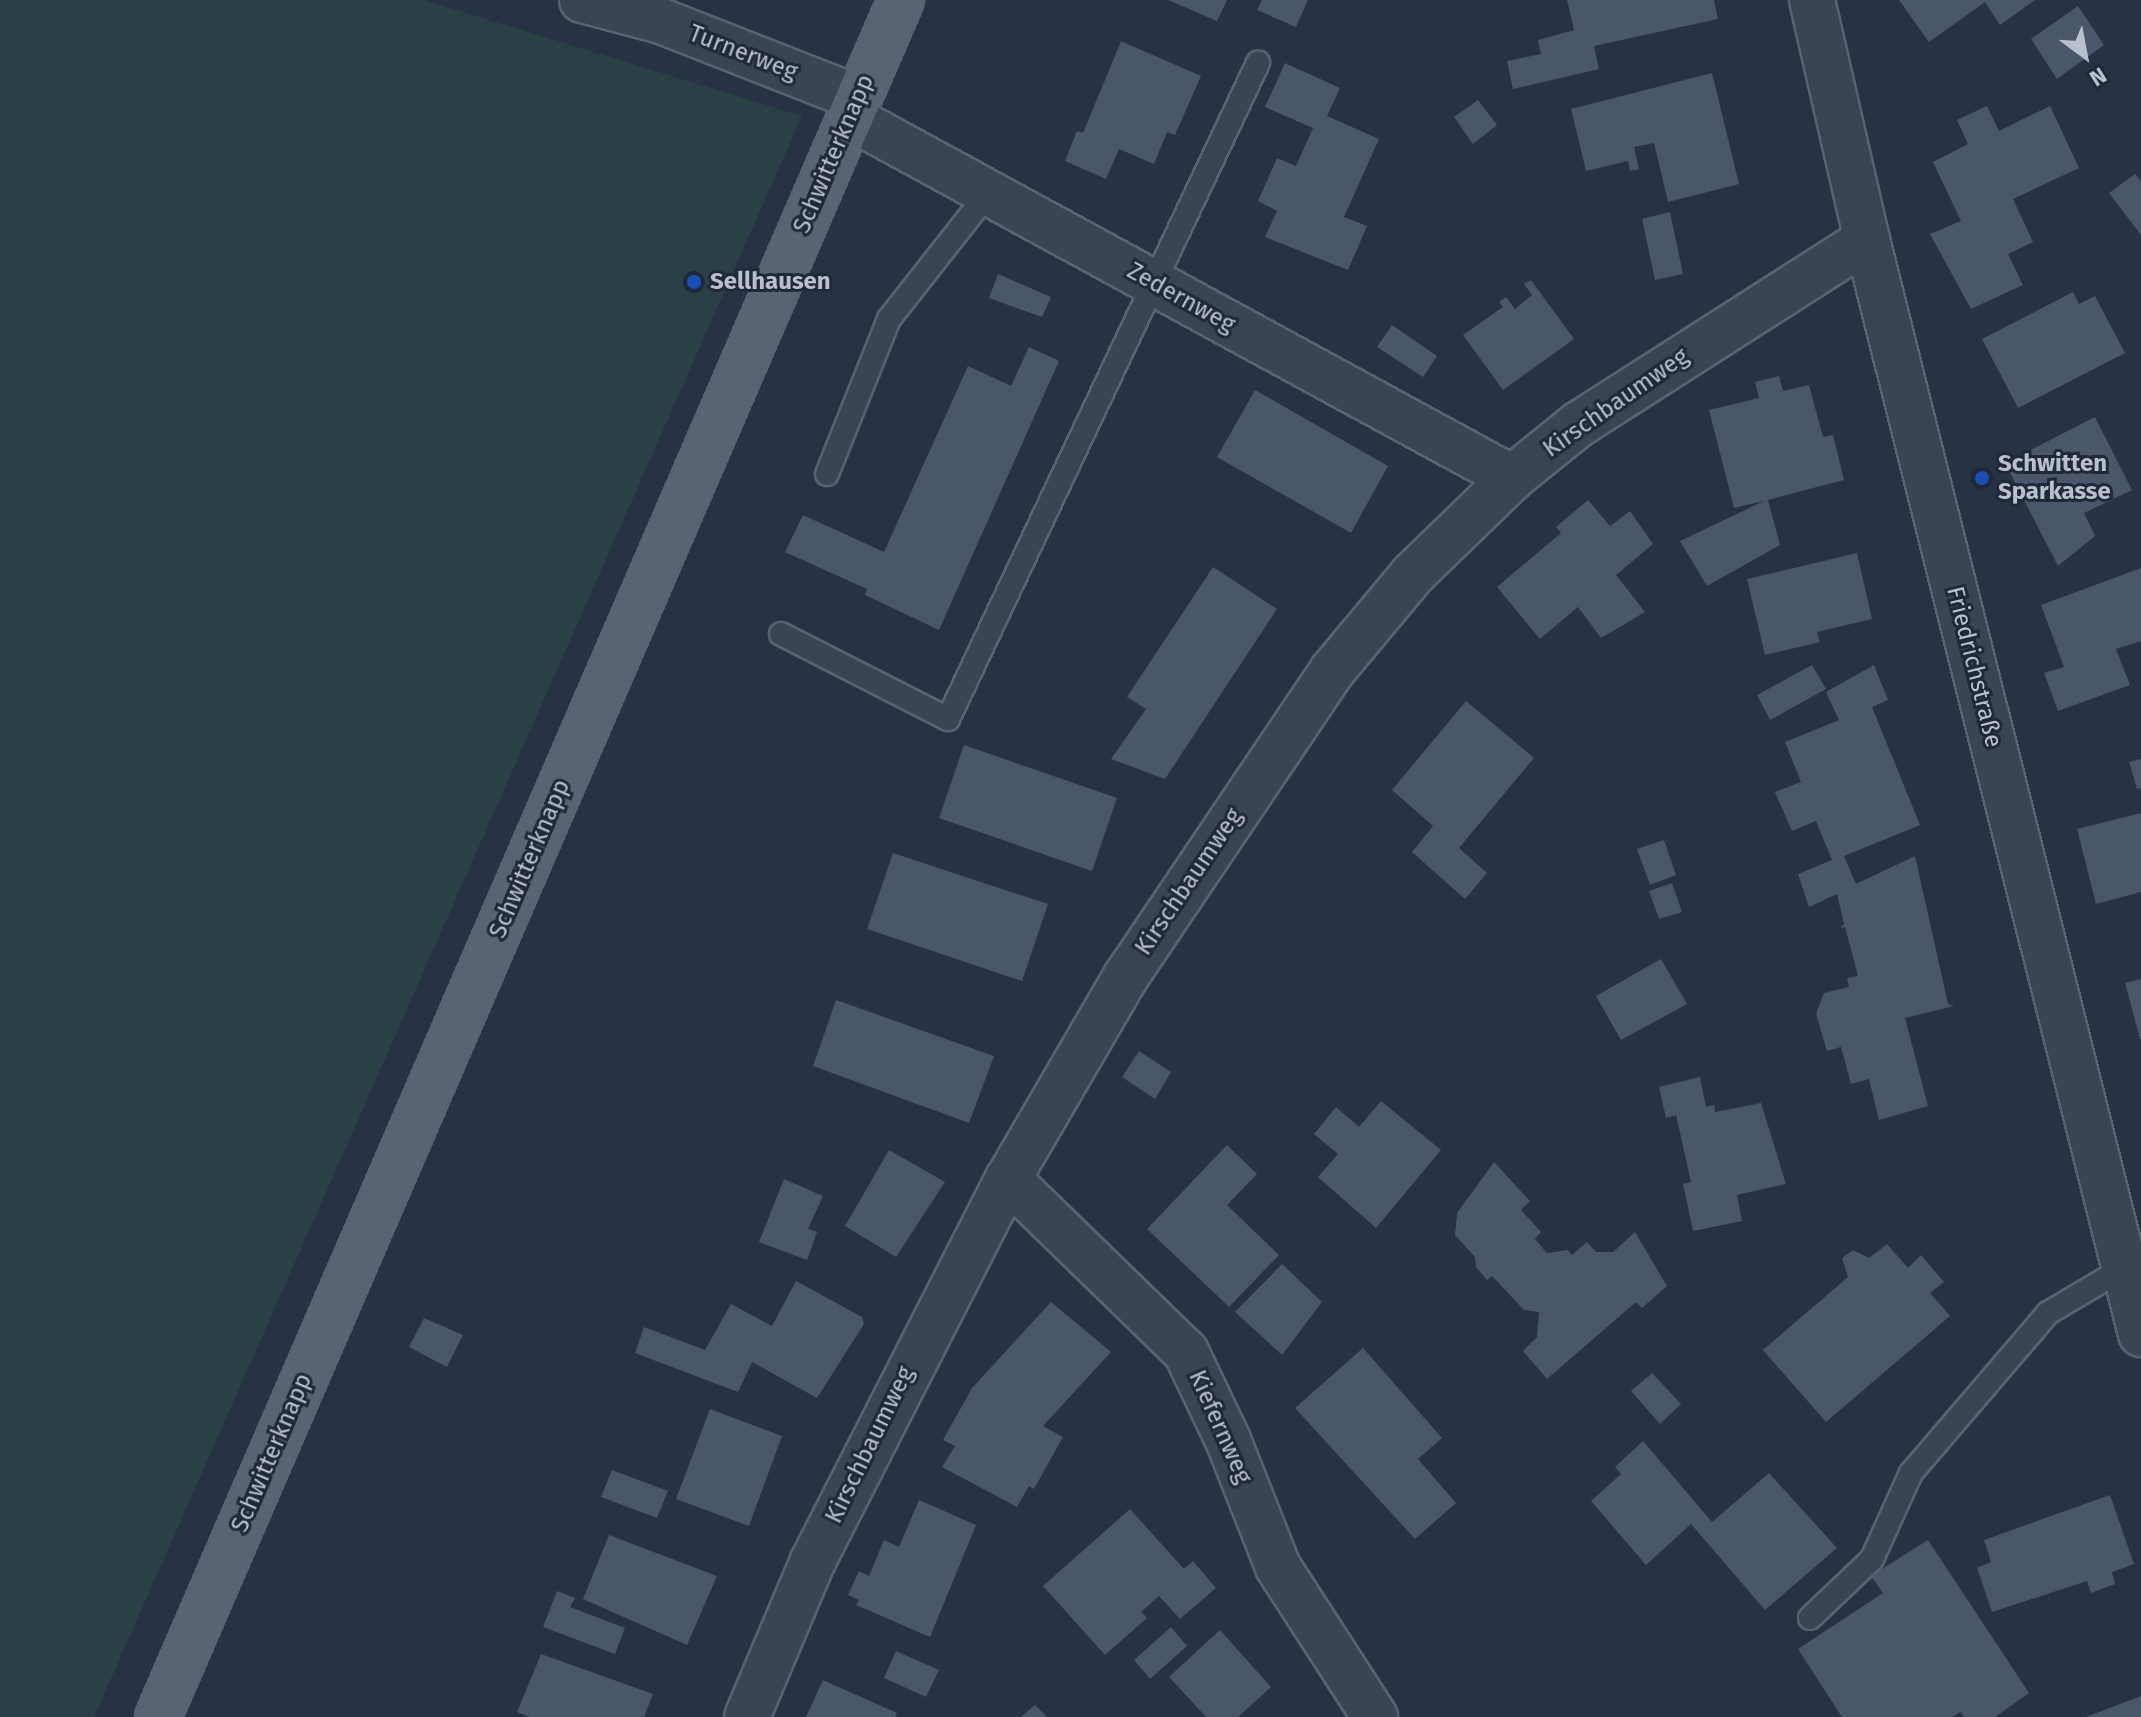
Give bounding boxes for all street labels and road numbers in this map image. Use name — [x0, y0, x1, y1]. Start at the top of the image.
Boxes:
street label: Turnerweg — [685, 19, 801, 87]
street label: Schwitterknapp — [788, 70, 880, 238]
street label: Zedernweg — [1122, 257, 1240, 339]
street label: Kirschbaumweg — [1538, 342, 1694, 464]
street label: Friedrichstraße — [1940, 584, 2008, 750]
street label: Schwitterknapp — [484, 775, 576, 943]
street label: Kirschbaumweg — [1129, 803, 1249, 961]
street label: Kirschbaumweg — [820, 1362, 920, 1528]
street label: Kiefernweg — [1182, 1366, 1258, 1488]
street label: Schwitterknapp — [226, 1369, 318, 1537]

